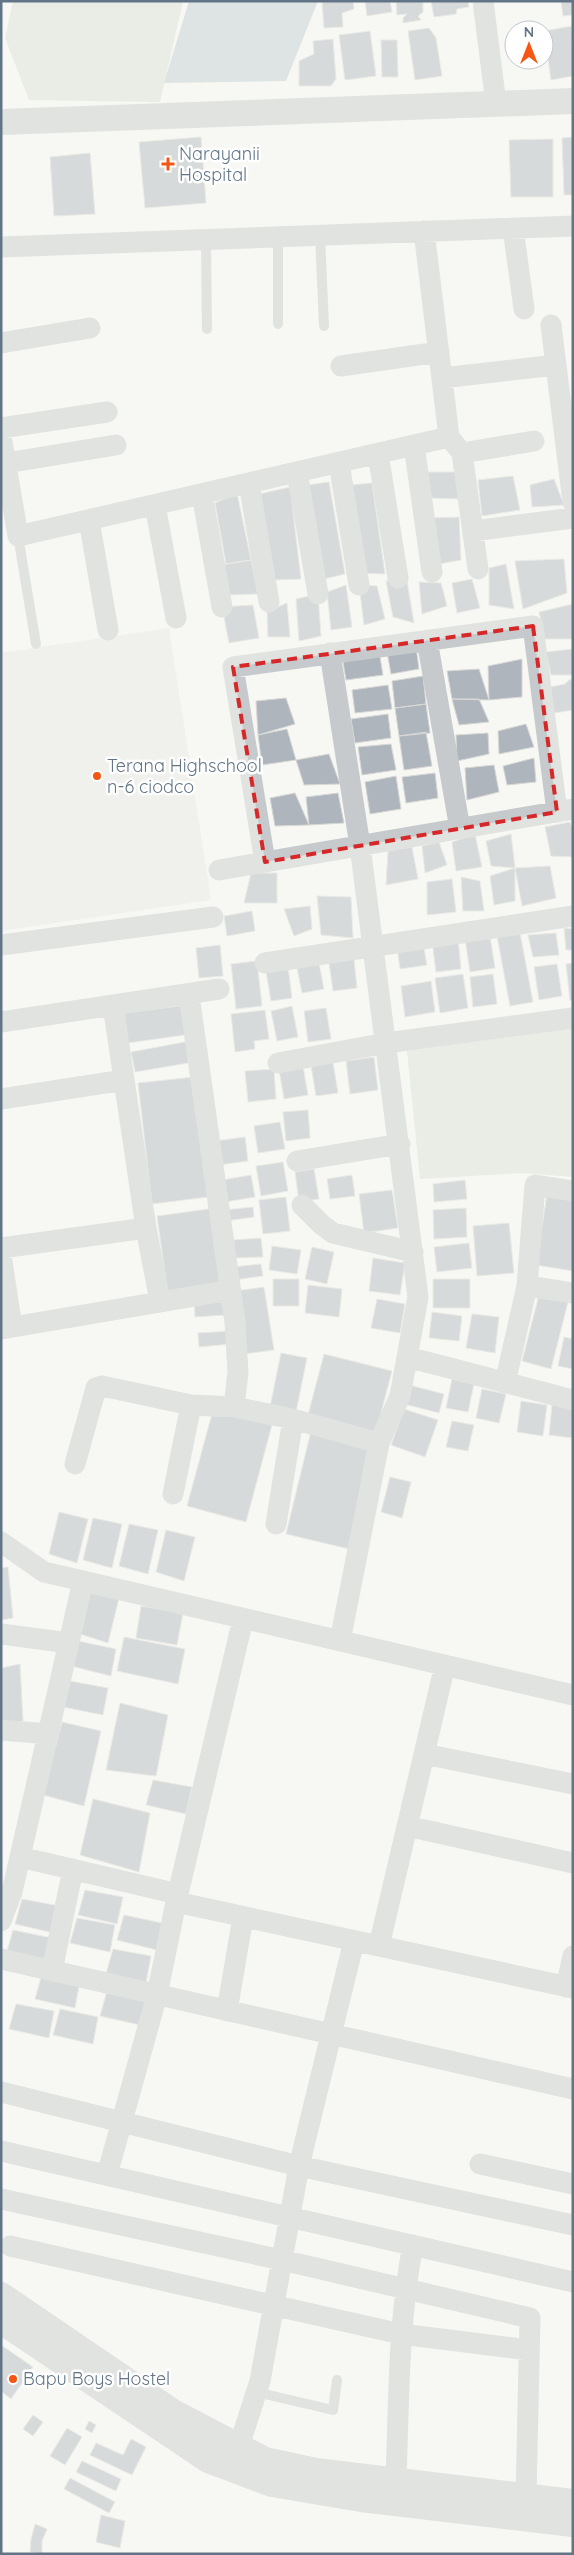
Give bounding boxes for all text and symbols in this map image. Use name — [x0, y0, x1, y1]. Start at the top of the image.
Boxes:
north arrow — [504, 20, 554, 70]
text: N — [524, 23, 534, 41]
place label: Narayanii Hospital — [179, 142, 260, 186]
marker: Narayanii Hospital — [161, 157, 175, 171]
place label: Terana Highschool n-6 ciodco — [107, 754, 262, 798]
marker: Terana Highschool n-6 ciodco — [91, 770, 103, 782]
place label: Bapu Boys Hostel — [23, 2367, 170, 2390]
marker: Bapu Boys Hostel — [7, 2373, 19, 2385]

